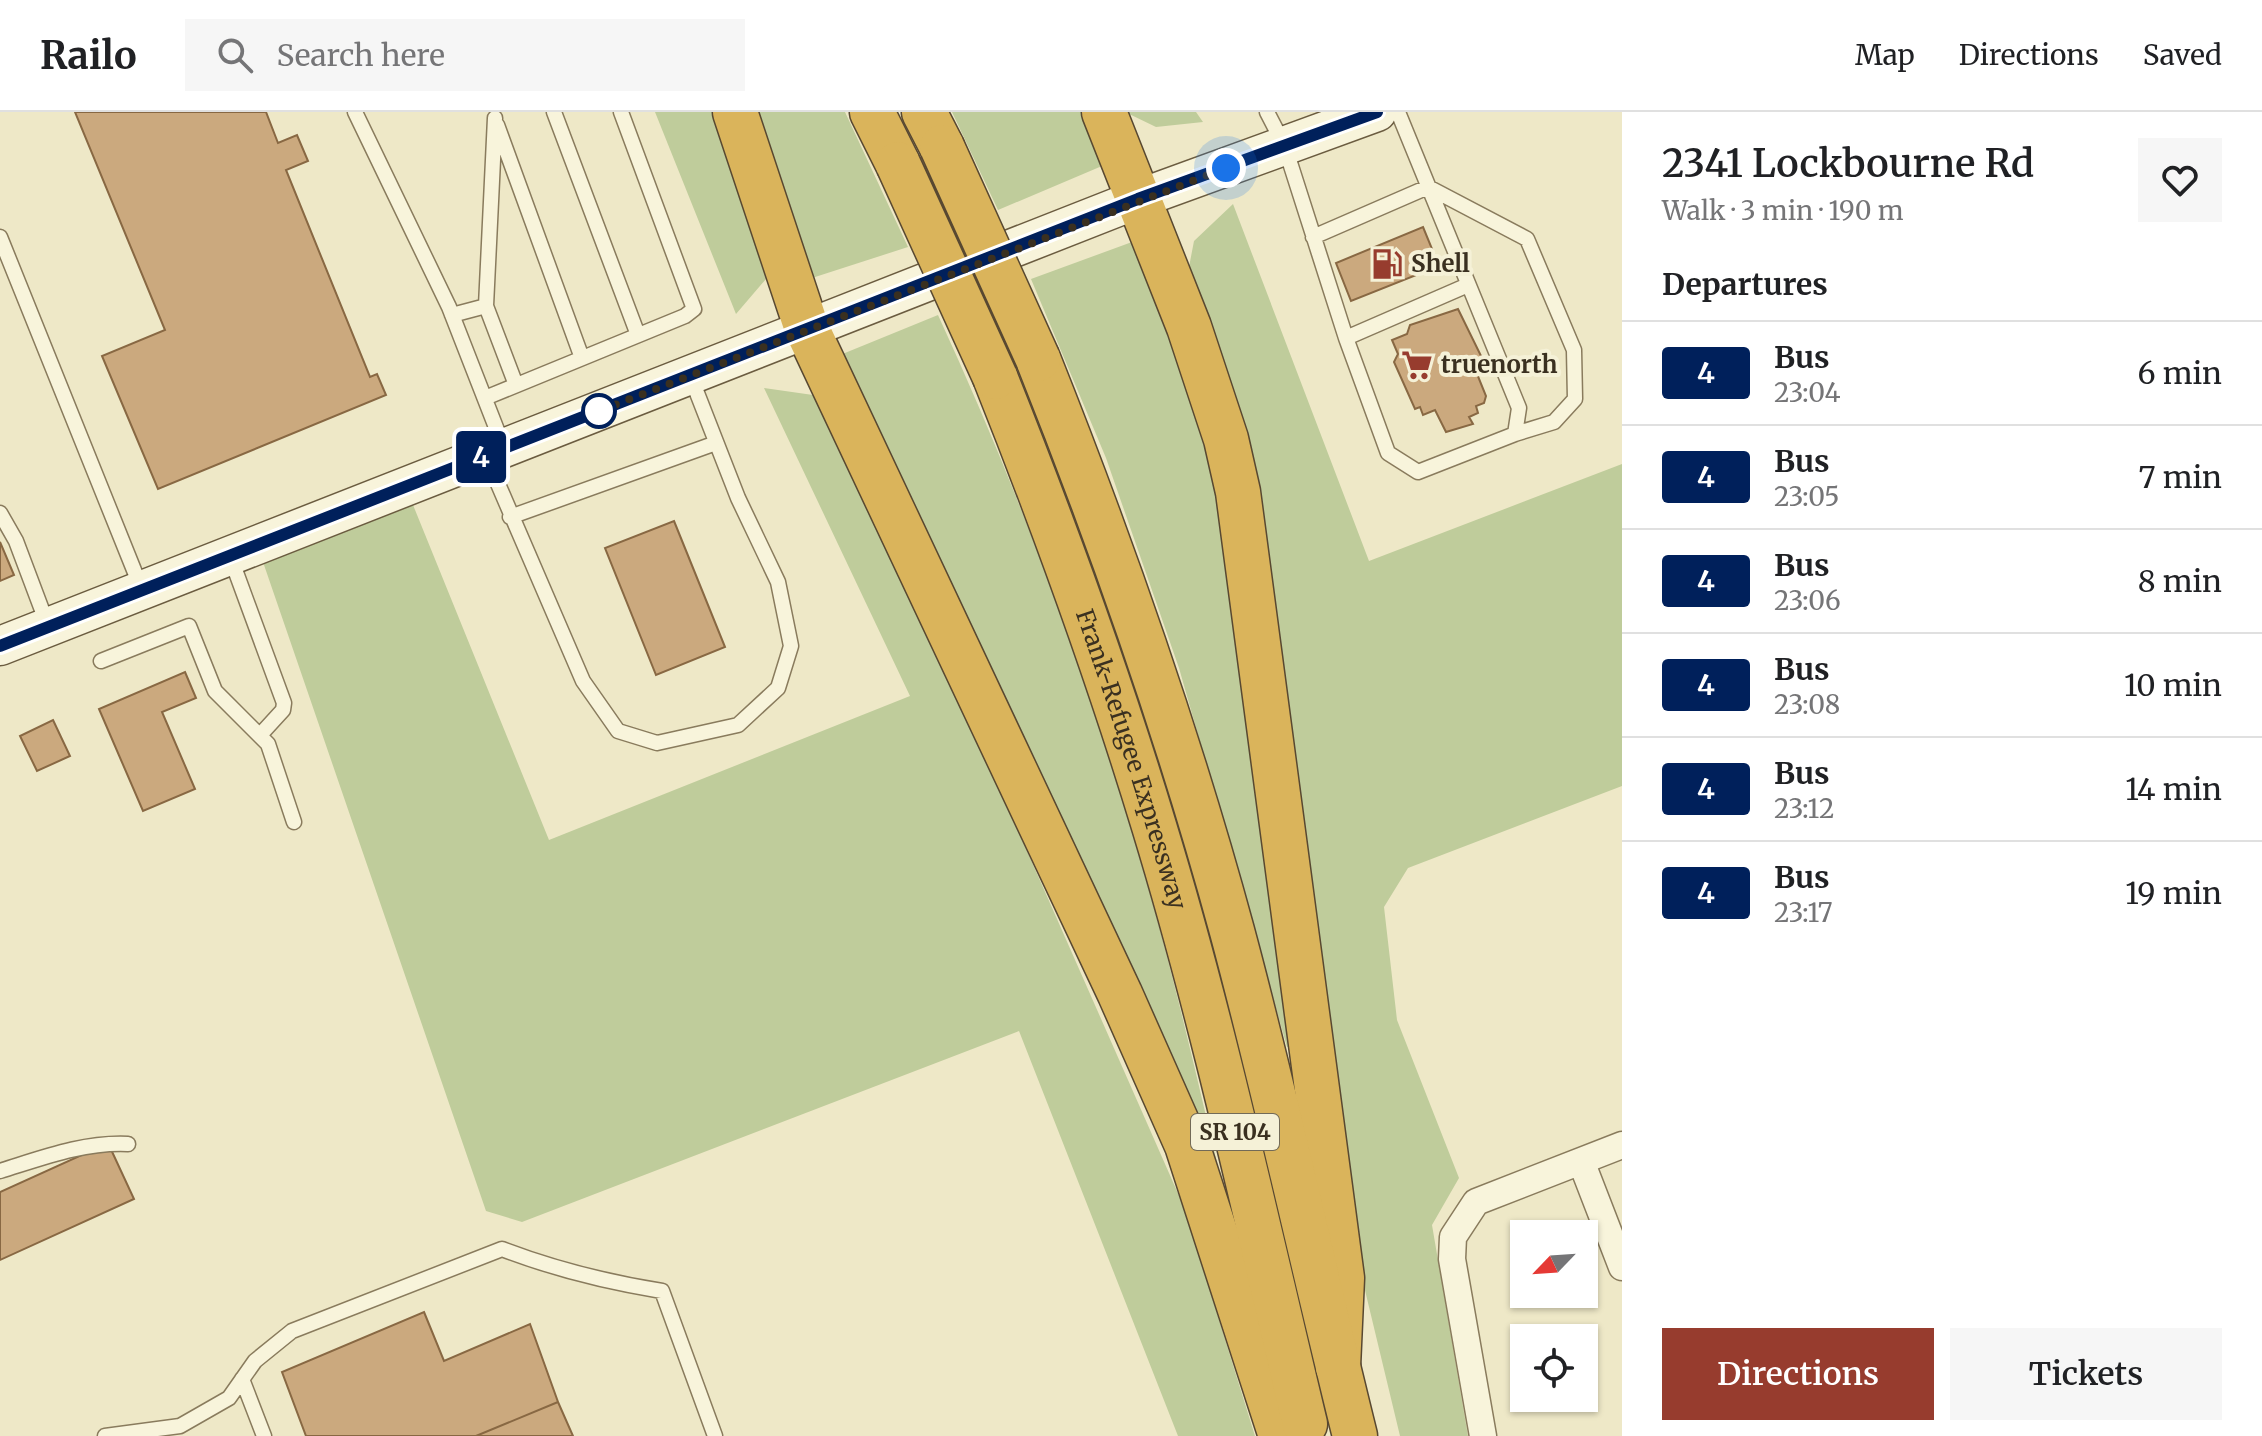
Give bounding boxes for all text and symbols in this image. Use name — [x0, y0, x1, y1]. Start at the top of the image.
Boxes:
search box — [185, 19, 745, 91]
text: Railo — [40, 32, 137, 79]
icon: search — [213, 33, 257, 77]
text: Search here — [277, 36, 445, 74]
text: Map — [1855, 37, 1915, 73]
text: Directions — [1959, 37, 2099, 73]
text: Saved — [2143, 37, 2222, 73]
button: heart — [2138, 138, 2222, 222]
text: 2341 Lockbourne Rd — [1662, 140, 2034, 187]
your location — [1206, 148, 1246, 188]
text: Walk · 3 min · 190 m — [1662, 194, 1904, 227]
fuel station icon: Shell — [1370, 247, 1404, 281]
place label: Shell — [1411, 248, 1470, 279]
text: Departures — [1662, 265, 1828, 303]
text: Bus — [1774, 338, 1830, 376]
supermarket icon: truenorth — [1400, 348, 1434, 382]
place label: truenorth — [1441, 349, 1557, 380]
text: 6 min — [2137, 354, 2222, 392]
text: 4 — [1697, 355, 1715, 391]
text: 23:04 — [1774, 376, 1841, 409]
unlabelled marker — [582, 394, 616, 428]
line badge: 4 — [455, 431, 507, 483]
text: 4 — [472, 439, 490, 475]
text: Bus — [1774, 442, 1830, 480]
text: 7 min — [2138, 458, 2222, 496]
text: 4 — [1697, 459, 1715, 495]
text: 23:05 — [1774, 480, 1840, 513]
text: Bus — [1774, 546, 1830, 584]
text: 8 min — [2138, 562, 2222, 600]
text: 4 — [1697, 563, 1715, 599]
text: 23:06 — [1774, 584, 1841, 617]
street label: Frank-Refugee Expressway — [1069, 605, 1194, 913]
text: Bus — [1774, 650, 1830, 688]
text: 10 min — [2124, 666, 2222, 704]
text: 4 — [1697, 667, 1715, 703]
text: 23:08 — [1774, 688, 1840, 721]
text: Bus — [1774, 754, 1830, 792]
text: 14 min — [2125, 770, 2222, 808]
text: 4 — [1697, 771, 1715, 807]
text: 23:12 — [1774, 792, 1834, 825]
text: Bus — [1774, 858, 1830, 896]
text: 19 min — [2125, 874, 2222, 912]
text: 4 — [1697, 875, 1715, 911]
text: 23:17 — [1774, 896, 1833, 929]
road number: SR 104 — [1191, 1114, 1279, 1150]
north arrow — [1510, 1220, 1598, 1308]
map controls — [1510, 1220, 1598, 1412]
button: locate — [1510, 1324, 1598, 1412]
button: Directions — [1662, 1328, 1934, 1420]
button: Tickets — [1950, 1328, 2222, 1420]

